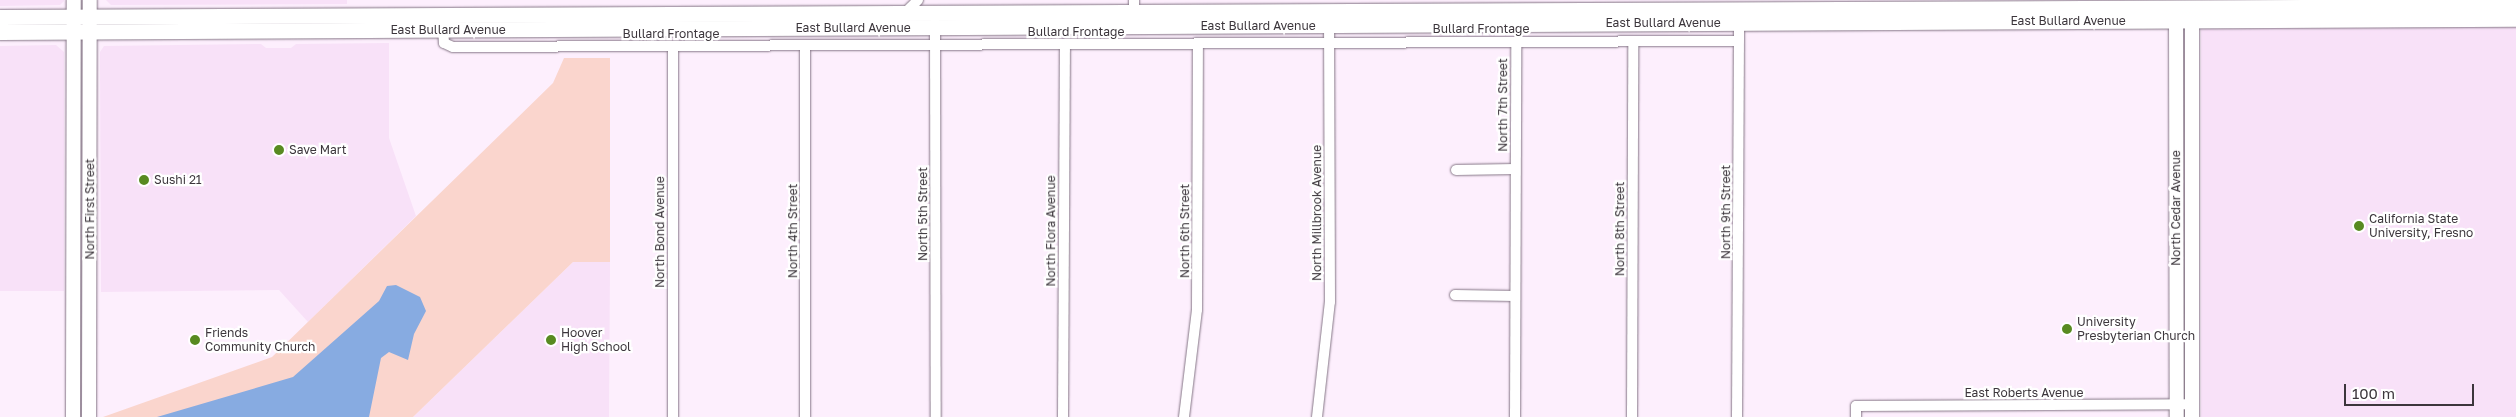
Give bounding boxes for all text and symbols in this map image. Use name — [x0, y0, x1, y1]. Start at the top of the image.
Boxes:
street label: East Bullard Avenue — [2010, 14, 2126, 28]
street label: East Bullard Avenue — [1605, 16, 1721, 30]
street label: East Bullard Avenue — [1200, 19, 1316, 33]
street label: East Bullard Avenue — [795, 21, 911, 35]
street label: Bullard Frontage — [1433, 22, 1529, 36]
street label: East Bullard Avenue — [390, 23, 506, 37]
street label: Bullard Frontage — [1028, 25, 1124, 39]
street label: Bullard Frontage — [623, 27, 719, 41]
street label: North 7th Street — [1496, 58, 1510, 152]
place label: Save Mart — [289, 143, 346, 157]
marker: Save Mart — [273, 144, 285, 156]
street label: North Millbrook Avenue — [1310, 145, 1324, 281]
street label: North Cedar Avenue — [2169, 150, 2183, 266]
street label: North First Street — [83, 158, 97, 260]
street label: North 9th Street — [1719, 165, 1733, 259]
street label: North 5th Street — [916, 167, 930, 261]
place label: Sushi 21 — [154, 173, 202, 187]
marker: Sushi 21 — [138, 174, 150, 186]
street label: North Flora Avenue — [1044, 175, 1058, 287]
street label: North Bond Avenue — [653, 176, 667, 288]
street label: North 8th Street — [1613, 182, 1627, 276]
street label: North 4th Street — [786, 184, 800, 278]
street label: North 6th Street — [1178, 184, 1192, 278]
place label: California State University, Fresno — [2369, 212, 2473, 240]
marker: California State University, Fresno — [2353, 220, 2365, 232]
place label: University Presbyterian Church — [2077, 315, 2195, 343]
marker: University Presbyterian Church — [2061, 323, 2073, 335]
place label: Friends Community Church — [205, 326, 315, 354]
place label: Hoover High School — [561, 326, 631, 354]
marker: Friends Community Church — [189, 334, 201, 346]
marker: Hoover High School — [545, 334, 557, 346]
scale bar — [2346, 374, 2476, 406]
text: 100 m — [2352, 384, 2395, 402]
street label: East Roberts Avenue — [1964, 386, 2084, 400]

